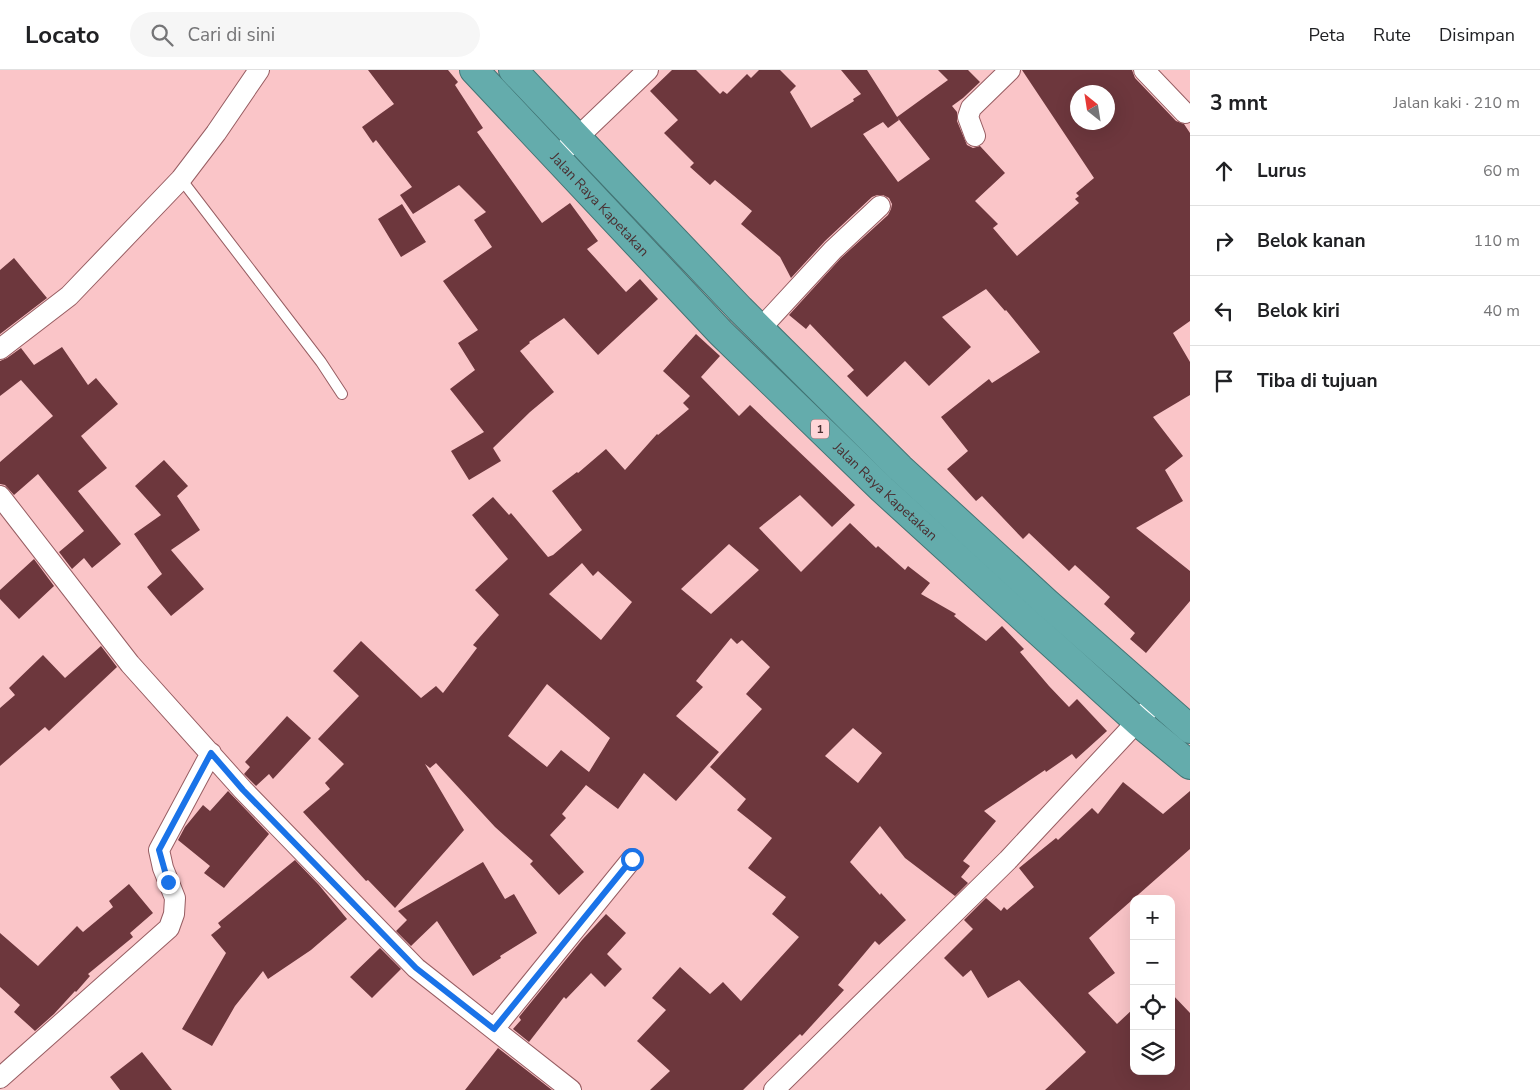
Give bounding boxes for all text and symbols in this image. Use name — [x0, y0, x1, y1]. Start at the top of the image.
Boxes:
search box — [130, 12, 480, 57]
text: Locato — [25, 19, 100, 51]
icon: search — [148, 21, 176, 49]
text: Cari di sini — [188, 22, 275, 48]
text: Peta — [1309, 23, 1345, 47]
text: Rute — [1373, 23, 1411, 47]
text: Disimpan — [1439, 23, 1515, 47]
north arrow — [1070, 85, 1115, 130]
text: 3 mnt — [1210, 89, 1267, 117]
text: Jalan kaki · 210 m — [1393, 92, 1520, 114]
street label: Jalan Raya Kapetakan — [545, 148, 653, 261]
icon: ahead — [1210, 157, 1238, 185]
text: Lurus — [1257, 158, 1306, 184]
text: 60 m — [1483, 160, 1520, 182]
icon: right — [1210, 227, 1238, 255]
text: Belok kanan — [1257, 228, 1366, 254]
text: 110 m — [1473, 230, 1520, 252]
icon: left — [1210, 297, 1238, 325]
text: Belok kiri — [1257, 298, 1340, 324]
text: 40 m — [1483, 300, 1520, 322]
icon: arrive — [1210, 367, 1238, 395]
text: Tiba di tujuan — [1257, 368, 1378, 394]
road number: 1 — [811, 419, 829, 438]
street label: Jalan Raya Kapetakan — [828, 437, 941, 545]
route start — [621, 848, 644, 871]
route end — [157, 871, 180, 894]
map controls — [1130, 895, 1175, 1075]
button: + — [1130, 895, 1175, 940]
button: − — [1130, 940, 1175, 985]
button: locate — [1130, 985, 1175, 1030]
button: layers — [1130, 1030, 1175, 1075]

